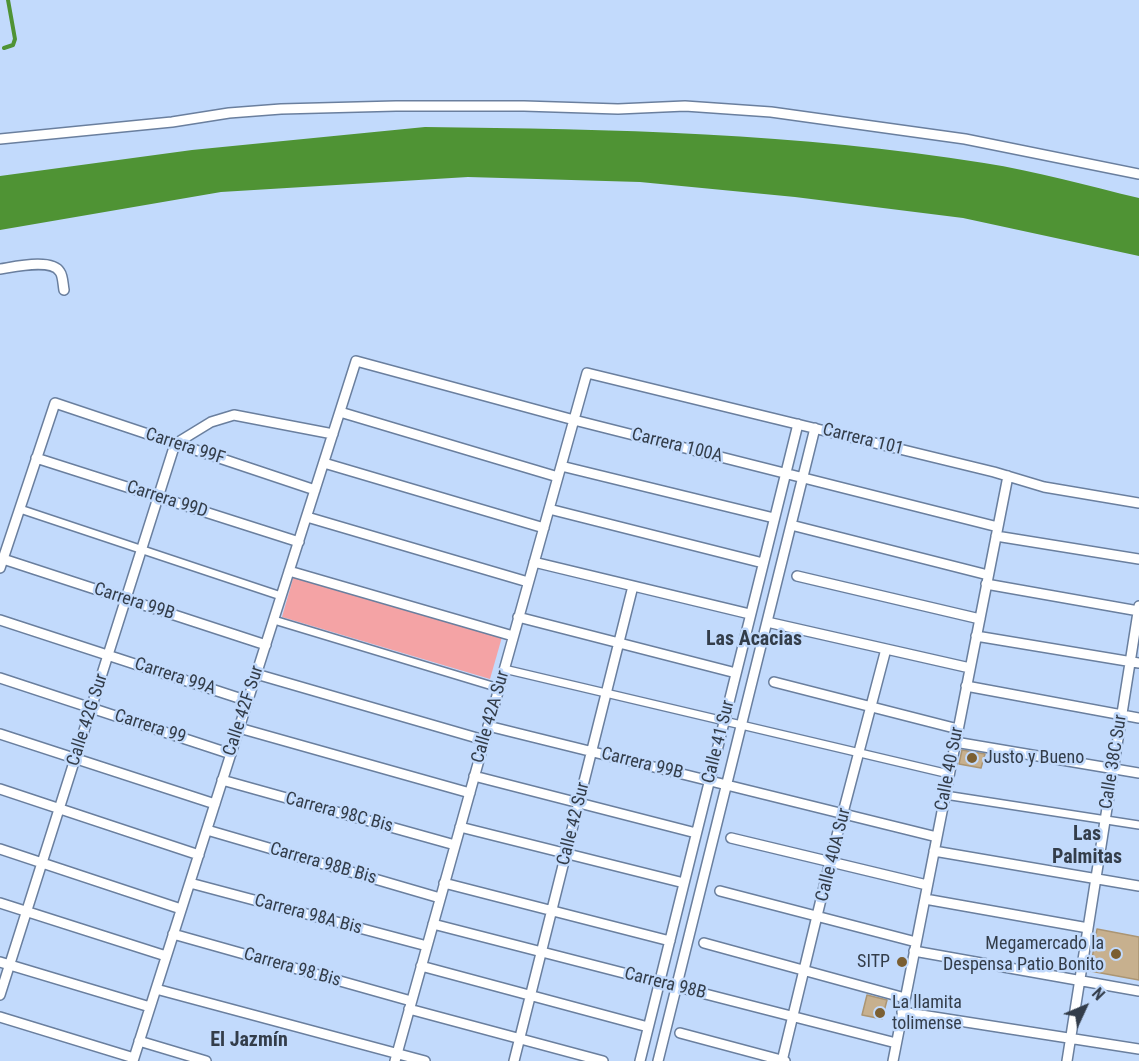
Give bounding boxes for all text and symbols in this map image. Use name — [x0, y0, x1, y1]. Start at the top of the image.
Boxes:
street label: Carrera 101 — [820, 420, 906, 460]
street label: Carrera 99F — [142, 424, 228, 470]
street label: Carrera 100A — [629, 424, 725, 468]
street label: Carrera 99D — [124, 477, 210, 523]
street label: Carrera 99B — [91, 579, 177, 625]
district label: Las Acacias — [706, 628, 802, 652]
street label: Carrera 99A — [132, 654, 218, 700]
street label: Calle 42F Sur — [219, 663, 269, 759]
street label: Calle 42A Sur — [467, 668, 515, 766]
street label: Calle 42G Sur — [63, 671, 113, 769]
street label: Calle 41 Sur — [698, 698, 740, 786]
street label: Carrera 99 — [112, 705, 188, 749]
street label: Calle 38C Sur — [1096, 713, 1132, 811]
street label: Calle 40 Sur — [931, 725, 969, 813]
street label: Carrera 99B — [599, 743, 685, 785]
place label: Justo y Bueno — [984, 747, 1084, 769]
marker: Justo y Bueno — [965, 751, 979, 765]
street label: Calle 42 Sur — [553, 780, 595, 868]
street label: Carrera 98C Bis — [283, 788, 395, 838]
street label: Calle 40A Sur — [812, 806, 856, 904]
district label: Las Palmitas — [1052, 823, 1122, 870]
street label: Carrera 98B Bis — [267, 838, 379, 890]
street label: Carrera 98A Bis — [252, 890, 364, 940]
place label: Megamercado la Despensa Patio Bonito — [943, 933, 1104, 976]
street label: Carrera 98 Bis — [241, 944, 343, 992]
marker: Megamercado la Despensa Patio Bonito — [1109, 947, 1123, 961]
place label: SITP — [857, 951, 890, 973]
marker: SITP — [895, 955, 909, 969]
street label: Carrera 98B — [622, 963, 708, 1005]
north arrow — [1055, 977, 1115, 1037]
text: N — [1088, 984, 1109, 1004]
place label: La llamita tolimense — [892, 992, 962, 1034]
marker: La llamita tolimense — [873, 1006, 887, 1020]
district label: El Jazmín — [210, 1029, 288, 1053]

